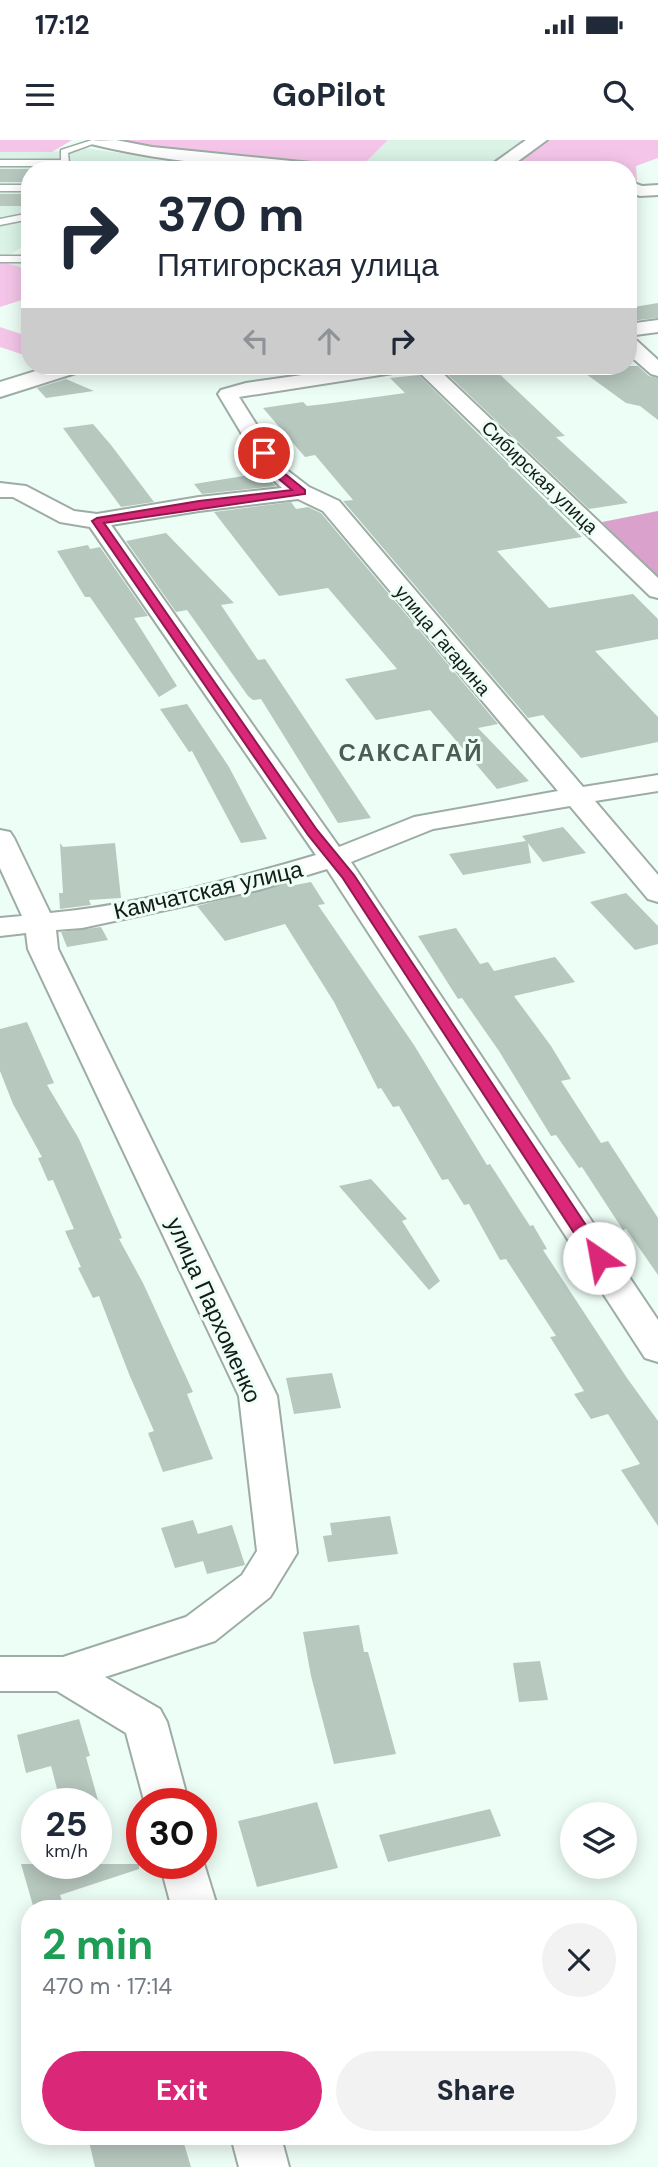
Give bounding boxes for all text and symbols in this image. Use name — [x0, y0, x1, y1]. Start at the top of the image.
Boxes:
text: 17:12 — [35, 8, 90, 42]
text: GoPilot — [272, 74, 386, 116]
icon: menu — [21, 76, 59, 114]
icon: search — [599, 76, 637, 114]
text: 370 m — [157, 182, 304, 246]
icon: right — [42, 189, 133, 280]
text: Пятигорская улица — [157, 244, 439, 286]
icon: left — [237, 322, 275, 360]
icon: ahead — [310, 322, 348, 360]
icon: right — [383, 322, 421, 360]
street label: Сибирская улица — [476, 415, 604, 540]
pin — [234, 423, 294, 483]
icon: arrive — [245, 434, 283, 472]
street label: улица Гагарина — [389, 580, 496, 701]
district label: САКСАГАЙ — [338, 737, 484, 768]
street label: Камчатская улица — [110, 854, 306, 926]
street label: улица Пархоменко — [160, 1213, 268, 1407]
position arrow — [562, 1221, 636, 1295]
speed limit sign: 30 — [126, 1788, 217, 1879]
text: 25 — [46, 1801, 87, 1847]
map controls — [560, 1802, 637, 1879]
button: layers — [560, 1802, 637, 1879]
text: km/h — [45, 1839, 88, 1863]
text: 2 min — [42, 1917, 153, 1972]
button: close — [542, 1923, 616, 1997]
text: 470 m · 17:14 — [42, 1971, 172, 2001]
button: Exit — [42, 2051, 322, 2131]
button: Share — [336, 2051, 616, 2131]

